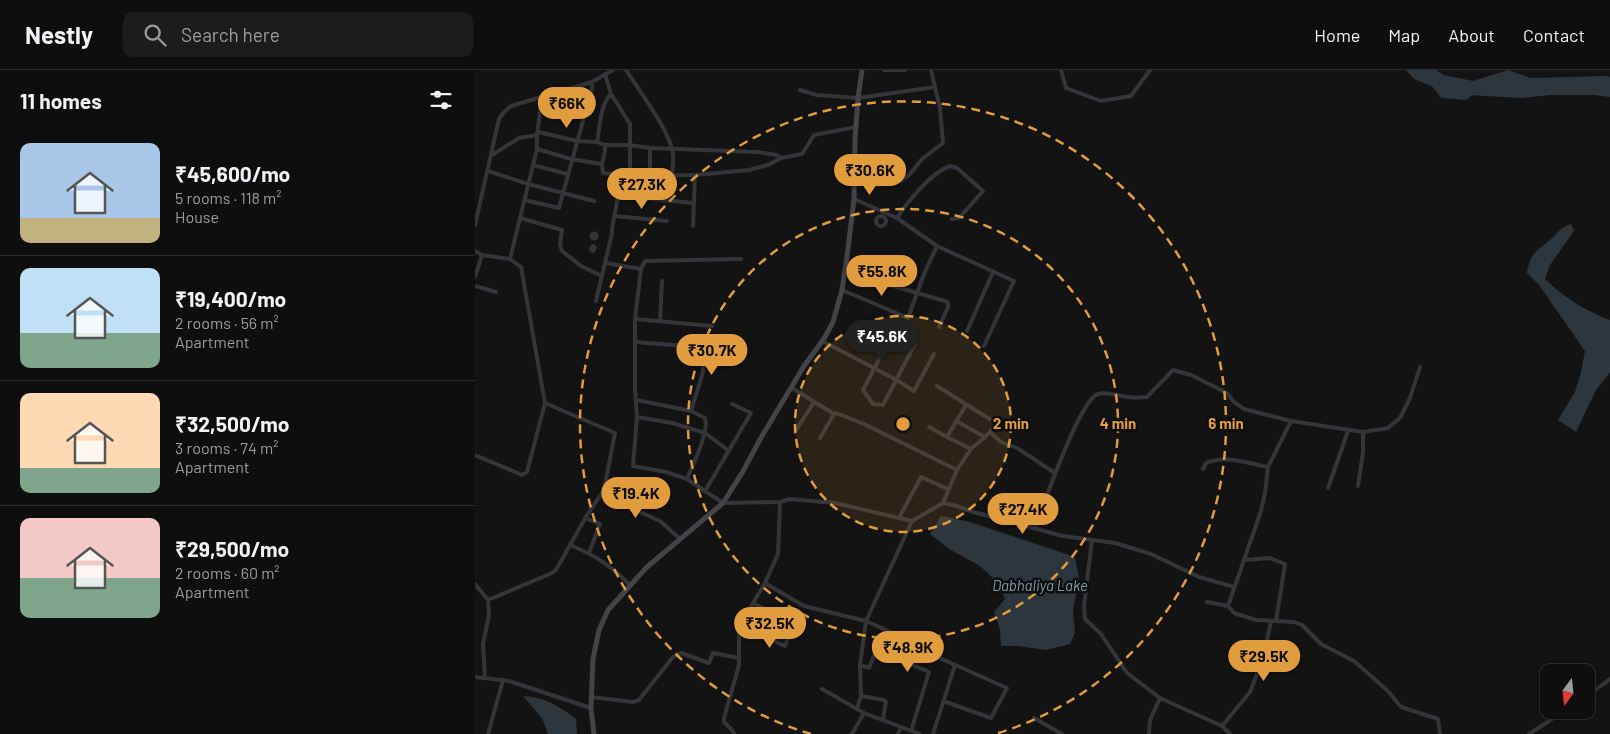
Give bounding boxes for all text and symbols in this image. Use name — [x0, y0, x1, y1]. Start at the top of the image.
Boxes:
search box — [123, 12, 473, 57]
text: Nestly — [25, 20, 93, 49]
icon: search — [141, 21, 169, 49]
text: Search here — [181, 23, 280, 46]
text: Home — [1314, 24, 1360, 46]
text: Map — [1388, 24, 1420, 46]
text: About — [1448, 24, 1495, 46]
text: Contact — [1523, 24, 1585, 46]
icon: filters — [427, 86, 455, 114]
pin: ₹66K — [537, 87, 597, 129]
text: 11 homes — [20, 88, 102, 113]
text: ₹66K — [549, 93, 585, 112]
pin: ₹30.6K — [829, 154, 911, 196]
text: ₹30.6K — [845, 160, 895, 179]
text: ₹45,600/mo — [175, 161, 290, 186]
icon: home — [60, 163, 120, 223]
pin: ₹27.3K — [601, 168, 683, 210]
text: ₹27.3K — [618, 174, 666, 193]
text: 5 rooms · 118 m² — [175, 188, 282, 207]
text: House — [175, 207, 219, 226]
pin: ₹55.8K — [841, 254, 923, 297]
text: ₹55.8K — [857, 261, 907, 280]
text: ₹19,400/mo — [175, 286, 286, 311]
icon: home — [60, 288, 120, 348]
text: 2 rooms · 56 m² — [175, 313, 279, 332]
pin: ₹45.6K — [841, 320, 923, 362]
text: ₹45.6K — [857, 326, 907, 345]
text: Apartment — [175, 332, 250, 351]
pin: ₹30.7K — [671, 334, 753, 376]
text: ₹30.7K — [687, 340, 737, 359]
text: ₹32,500/mo — [175, 411, 289, 436]
icon: home — [60, 413, 120, 473]
text: 2 min — [993, 414, 1029, 432]
text: 4 min — [1100, 414, 1136, 432]
text: 6 min — [1208, 414, 1244, 432]
centre of rings — [894, 415, 912, 433]
text: 3 rooms · 74 m² — [175, 438, 278, 457]
text: Apartment — [175, 457, 250, 476]
pin: ₹19.4K — [595, 476, 677, 519]
text: ₹19.4K — [612, 483, 660, 502]
pin: ₹27.4K — [982, 492, 1064, 535]
text: ₹27.4K — [998, 499, 1048, 518]
text: ₹29,500/mo — [175, 536, 289, 561]
icon: home — [60, 538, 120, 598]
text: 2 rooms · 60 m² — [175, 563, 280, 582]
water label: Dabhaliya Lake — [992, 576, 1088, 594]
text: Apartment — [175, 582, 250, 601]
pin: ₹32.5K — [729, 606, 811, 649]
text: ₹32.5K — [745, 613, 795, 632]
pin: ₹48.9K — [867, 630, 949, 673]
text: ₹48.9K — [883, 637, 933, 656]
pin: ₹29.5K — [1223, 640, 1305, 682]
text: ₹29.5K — [1239, 646, 1289, 665]
north arrow — [1540, 664, 1595, 719]
map controls — [1540, 664, 1595, 719]

